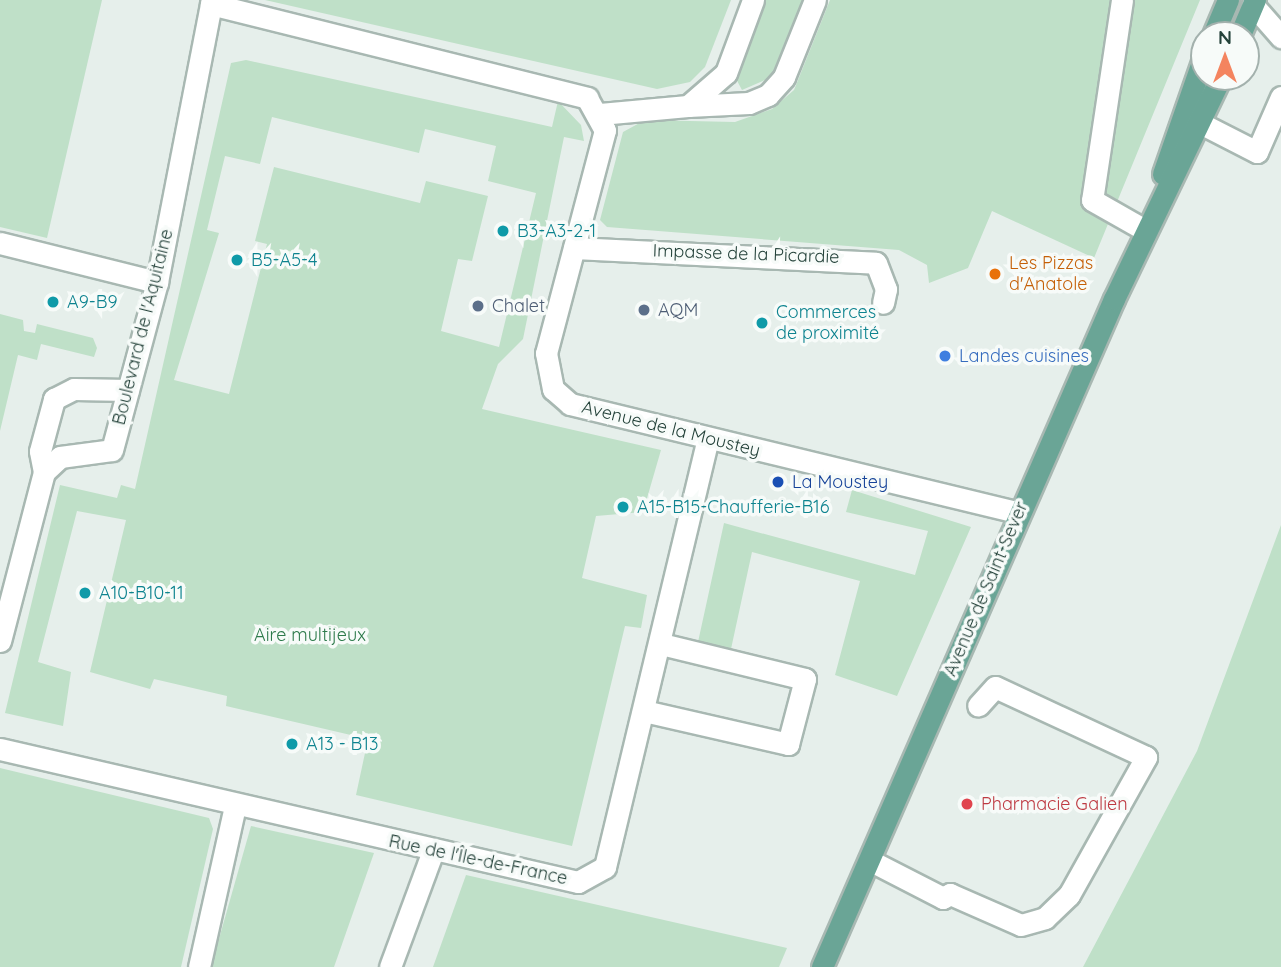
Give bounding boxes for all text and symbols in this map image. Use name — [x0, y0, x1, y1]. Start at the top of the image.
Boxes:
north arrow — [1190, 21, 1260, 91]
text: N — [1218, 25, 1232, 49]
place label: B3-A3-2-1 — [517, 220, 596, 242]
marker: B3-A3-2-1 — [495, 223, 511, 239]
street label: Boulevard de l'Aquitaine — [108, 227, 178, 427]
street label: Impasse de la Picardie — [652, 240, 840, 268]
place label: B5-A5-4 — [251, 249, 318, 271]
marker: B5-A5-4 — [229, 252, 245, 268]
place label: Les Pizzas d'Anatole — [1009, 253, 1093, 296]
marker: Les Pizzas d'Anatole — [987, 266, 1003, 282]
place label: A9-B9 — [67, 291, 117, 313]
marker: A9-B9 — [45, 294, 61, 310]
place label: Chalet — [492, 295, 545, 317]
marker: Chalet — [470, 298, 486, 314]
place label: AQM — [658, 299, 698, 321]
marker: AQM — [636, 302, 652, 318]
place label: Commerces de proximité — [776, 302, 879, 344]
marker: Commerces de proximité — [754, 315, 770, 331]
place label: Landes cuisines — [959, 345, 1089, 367]
marker: Landes cuisines — [937, 348, 953, 364]
street label: Avenue de la Moustey — [580, 396, 762, 462]
place label: La Moustey — [792, 471, 888, 493]
marker: La Moustey — [770, 474, 786, 490]
place label: A15-B15-Chaufferie-B16 — [637, 496, 829, 518]
street label: Avenue de Saint-Sever — [939, 498, 1033, 680]
marker: A15-B15-Chaufferie-B16 — [615, 499, 631, 515]
place label: A10-B10-11 — [99, 582, 184, 604]
marker: A10-B10-11 — [77, 585, 93, 601]
park label: Aire multijeux — [254, 624, 366, 646]
place label: A13 - B13 — [306, 733, 378, 755]
marker: A13 - B13 — [284, 736, 300, 752]
place label: Pharmacie Galien — [981, 793, 1128, 815]
marker: Pharmacie Galien — [959, 796, 975, 812]
street label: Rue de l'Île-de-France — [387, 831, 569, 889]

